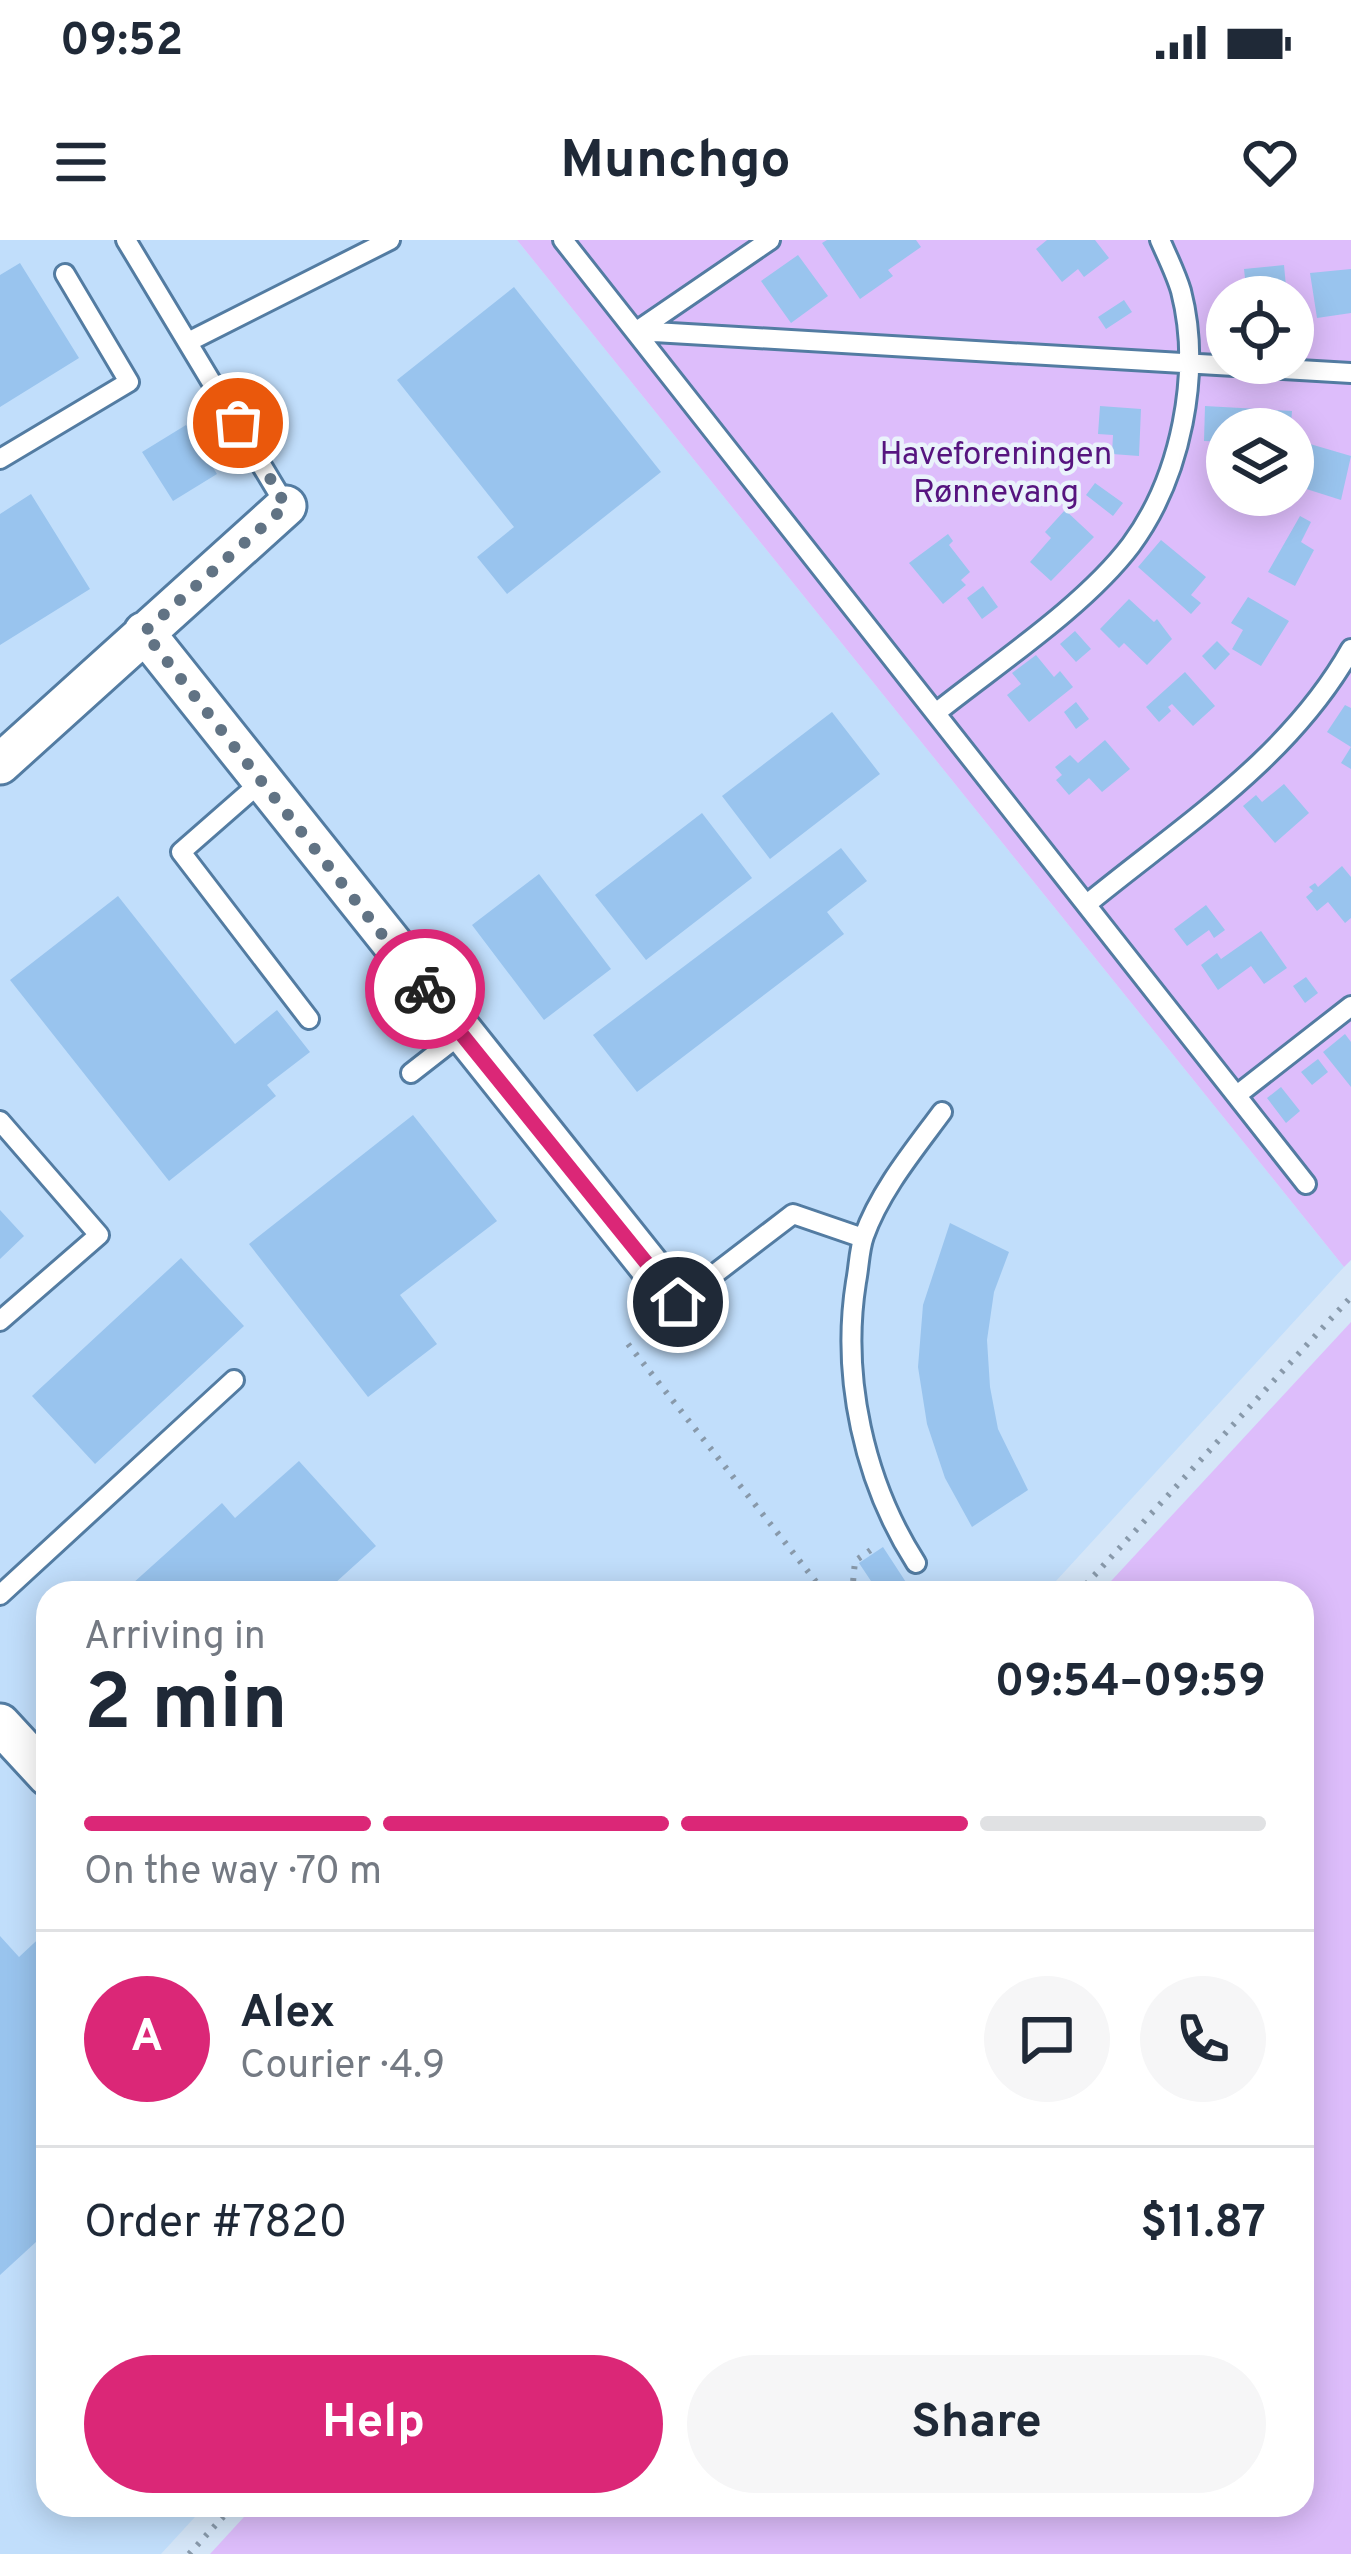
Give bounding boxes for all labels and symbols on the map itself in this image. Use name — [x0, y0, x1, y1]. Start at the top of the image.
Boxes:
pin — [187, 372, 289, 474]
park label: Haveforeningen Rønnevang — [880, 435, 1112, 515]
courier — [365, 929, 485, 1049]
pin — [627, 1251, 729, 1353]

